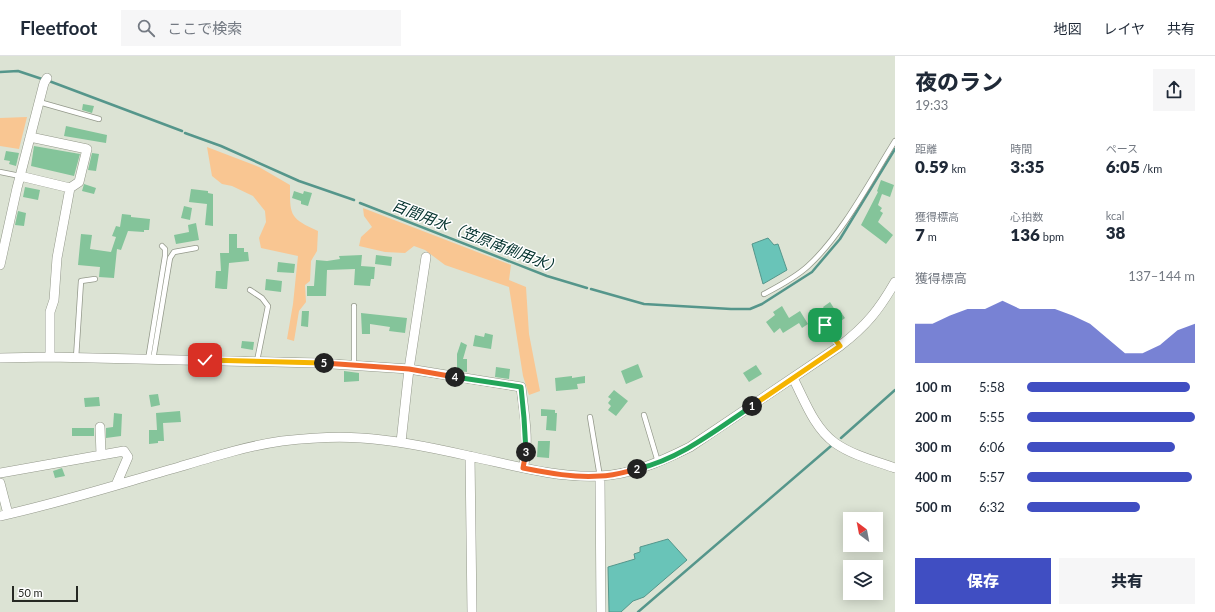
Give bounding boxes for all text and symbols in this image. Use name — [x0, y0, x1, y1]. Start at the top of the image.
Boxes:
search box — [121, 10, 401, 46]
text: Fleetfoot — [20, 16, 97, 39]
icon: search — [135, 17, 157, 39]
text: ここで検索 — [167, 19, 242, 37]
text: 地図 — [1053, 20, 1081, 37]
text: レイヤ — [1103, 20, 1145, 37]
text: 共有 — [1167, 20, 1195, 37]
text: 夜のラン — [915, 68, 1003, 95]
button: share — [1153, 69, 1195, 111]
text: 19:33 — [915, 97, 948, 113]
text: 距離 — [915, 142, 937, 155]
text: 時間 — [1010, 142, 1032, 155]
text: ペース — [1106, 142, 1138, 155]
text: 0.59 — [915, 156, 949, 177]
text: 3:35 — [1010, 156, 1044, 177]
text: 6:05 — [1106, 156, 1140, 177]
text: km — [949, 162, 966, 175]
text: /km — [1140, 162, 1162, 175]
water label: 百間用水（笠原南側用水） — [390, 195, 564, 277]
text: kcal — [1106, 209, 1124, 222]
text: 獲得標高 — [915, 210, 959, 223]
text: 心拍数 — [1010, 210, 1043, 223]
text: 38 — [1106, 222, 1125, 243]
text: 7 — [915, 224, 925, 245]
text: 136 — [1010, 224, 1040, 245]
text: m — [925, 230, 937, 243]
text: bpm — [1040, 230, 1064, 243]
text: 137–144 m — [1128, 268, 1195, 284]
text: 獲得標高 — [915, 270, 967, 286]
pin — [808, 308, 842, 342]
icon: arrive — [814, 314, 836, 336]
pin — [188, 343, 222, 377]
icon: check — [194, 349, 216, 371]
pin: 5 — [314, 353, 334, 373]
text: 5 — [321, 356, 327, 369]
pin: 4 — [445, 367, 465, 387]
text: 4 — [452, 370, 458, 383]
text: 100 m — [915, 379, 952, 395]
text: 5:58 — [979, 379, 1005, 395]
pin: 1 — [742, 396, 762, 416]
text: 1 — [749, 399, 755, 412]
text: 200 m — [915, 409, 952, 425]
text: 5:55 — [979, 409, 1005, 425]
text: 300 m — [915, 439, 952, 455]
text: 6:06 — [979, 439, 1005, 455]
pin: 3 — [516, 442, 536, 462]
text: 3 — [523, 445, 529, 458]
pin: 2 — [627, 459, 647, 479]
text: 2 — [634, 462, 640, 475]
text: 400 m — [915, 469, 952, 485]
text: 5:57 — [979, 469, 1005, 485]
text: 500 m — [915, 499, 952, 515]
text: 6:32 — [979, 499, 1005, 515]
north arrow — [843, 512, 883, 552]
map controls — [843, 512, 883, 600]
button: 保存 — [915, 558, 1051, 604]
button: 共有 — [1059, 558, 1195, 604]
button: layers — [843, 560, 883, 600]
scale bar — [12, 584, 78, 603]
text: 50 m — [18, 586, 43, 599]

